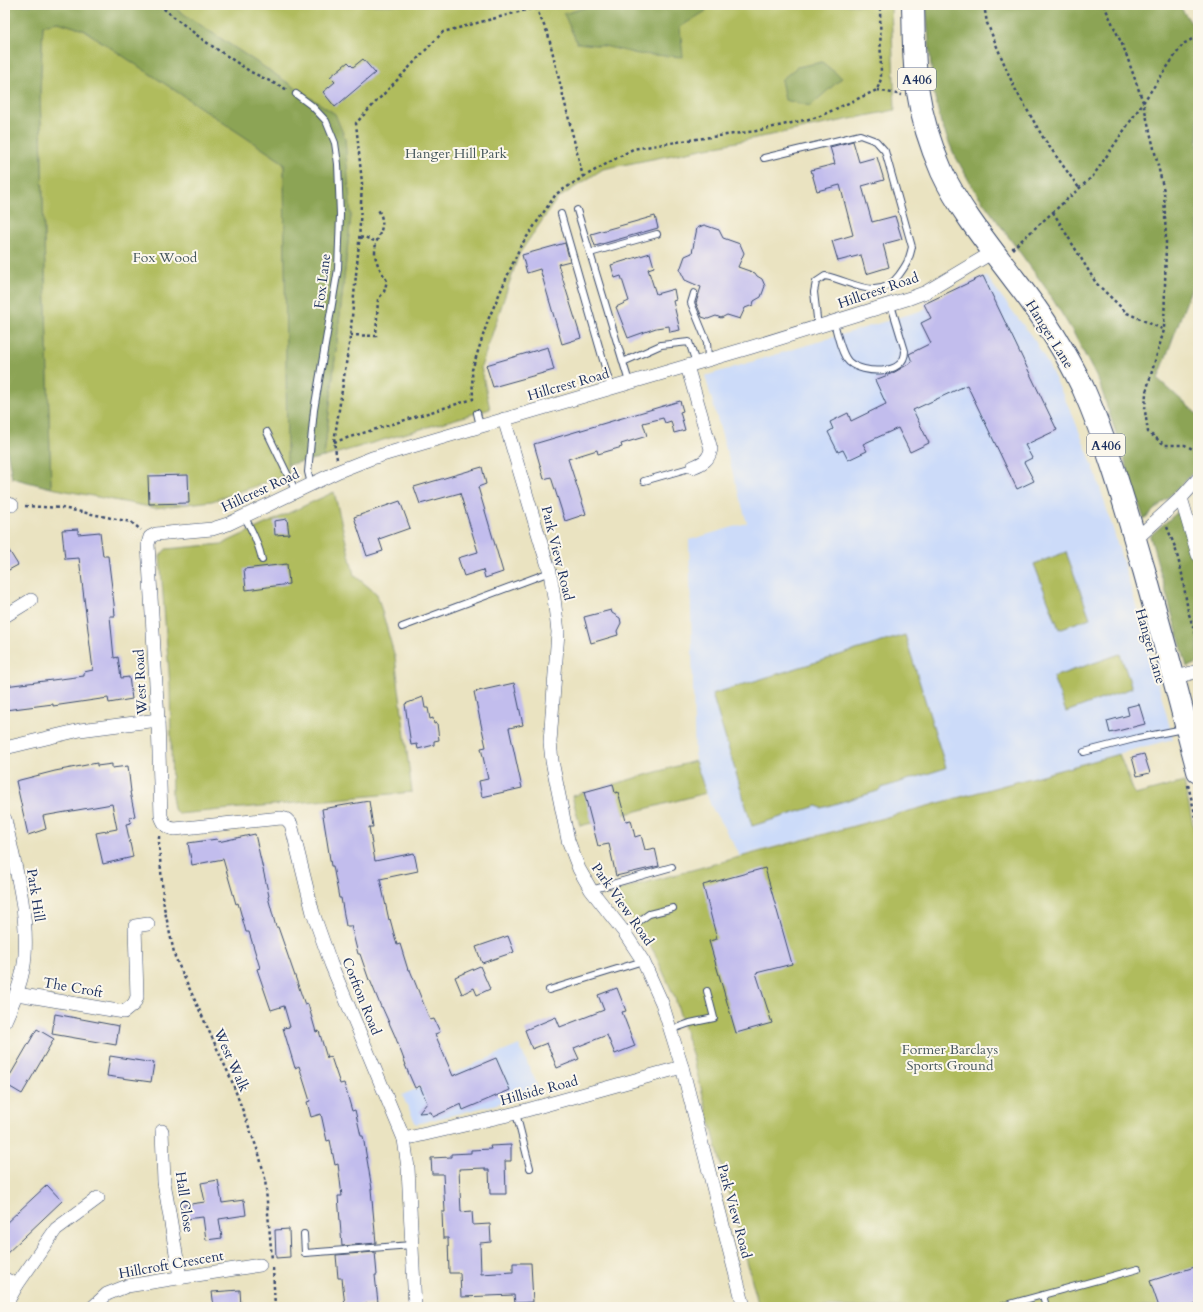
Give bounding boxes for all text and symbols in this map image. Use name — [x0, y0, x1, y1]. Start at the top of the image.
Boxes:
road number: A406 — [898, 68, 936, 90]
park label: Hanger Hill Park — [405, 144, 508, 163]
park label: Fox Wood — [133, 248, 198, 267]
street label: Fox Lane — [310, 253, 335, 310]
street label: Hillcrest Road — [835, 268, 922, 313]
street label: Hanger Lane — [1021, 296, 1078, 372]
street label: Hillcrest Road — [525, 364, 612, 405]
road number: A406 — [1087, 434, 1125, 456]
street label: Hillcrest Road — [218, 464, 303, 517]
street label: Park View Road — [537, 504, 579, 603]
street label: Hanger Lane — [1131, 606, 1170, 686]
street label: West Road — [129, 648, 152, 716]
street label: Park View Road — [587, 859, 659, 950]
street label: Park Hill — [22, 867, 49, 923]
street label: Corfton Road — [337, 955, 386, 1038]
street label: The Croft — [42, 973, 105, 1002]
street label: West Walk — [209, 1025, 254, 1095]
park label: Former Barclays Sports Ground — [902, 1040, 999, 1075]
street label: Hillside Road — [498, 1071, 581, 1110]
street label: Park View Road — [713, 1162, 756, 1261]
street label: Hall Close — [171, 1170, 198, 1234]
street label: Hillcroft Crescent — [117, 1246, 226, 1283]

